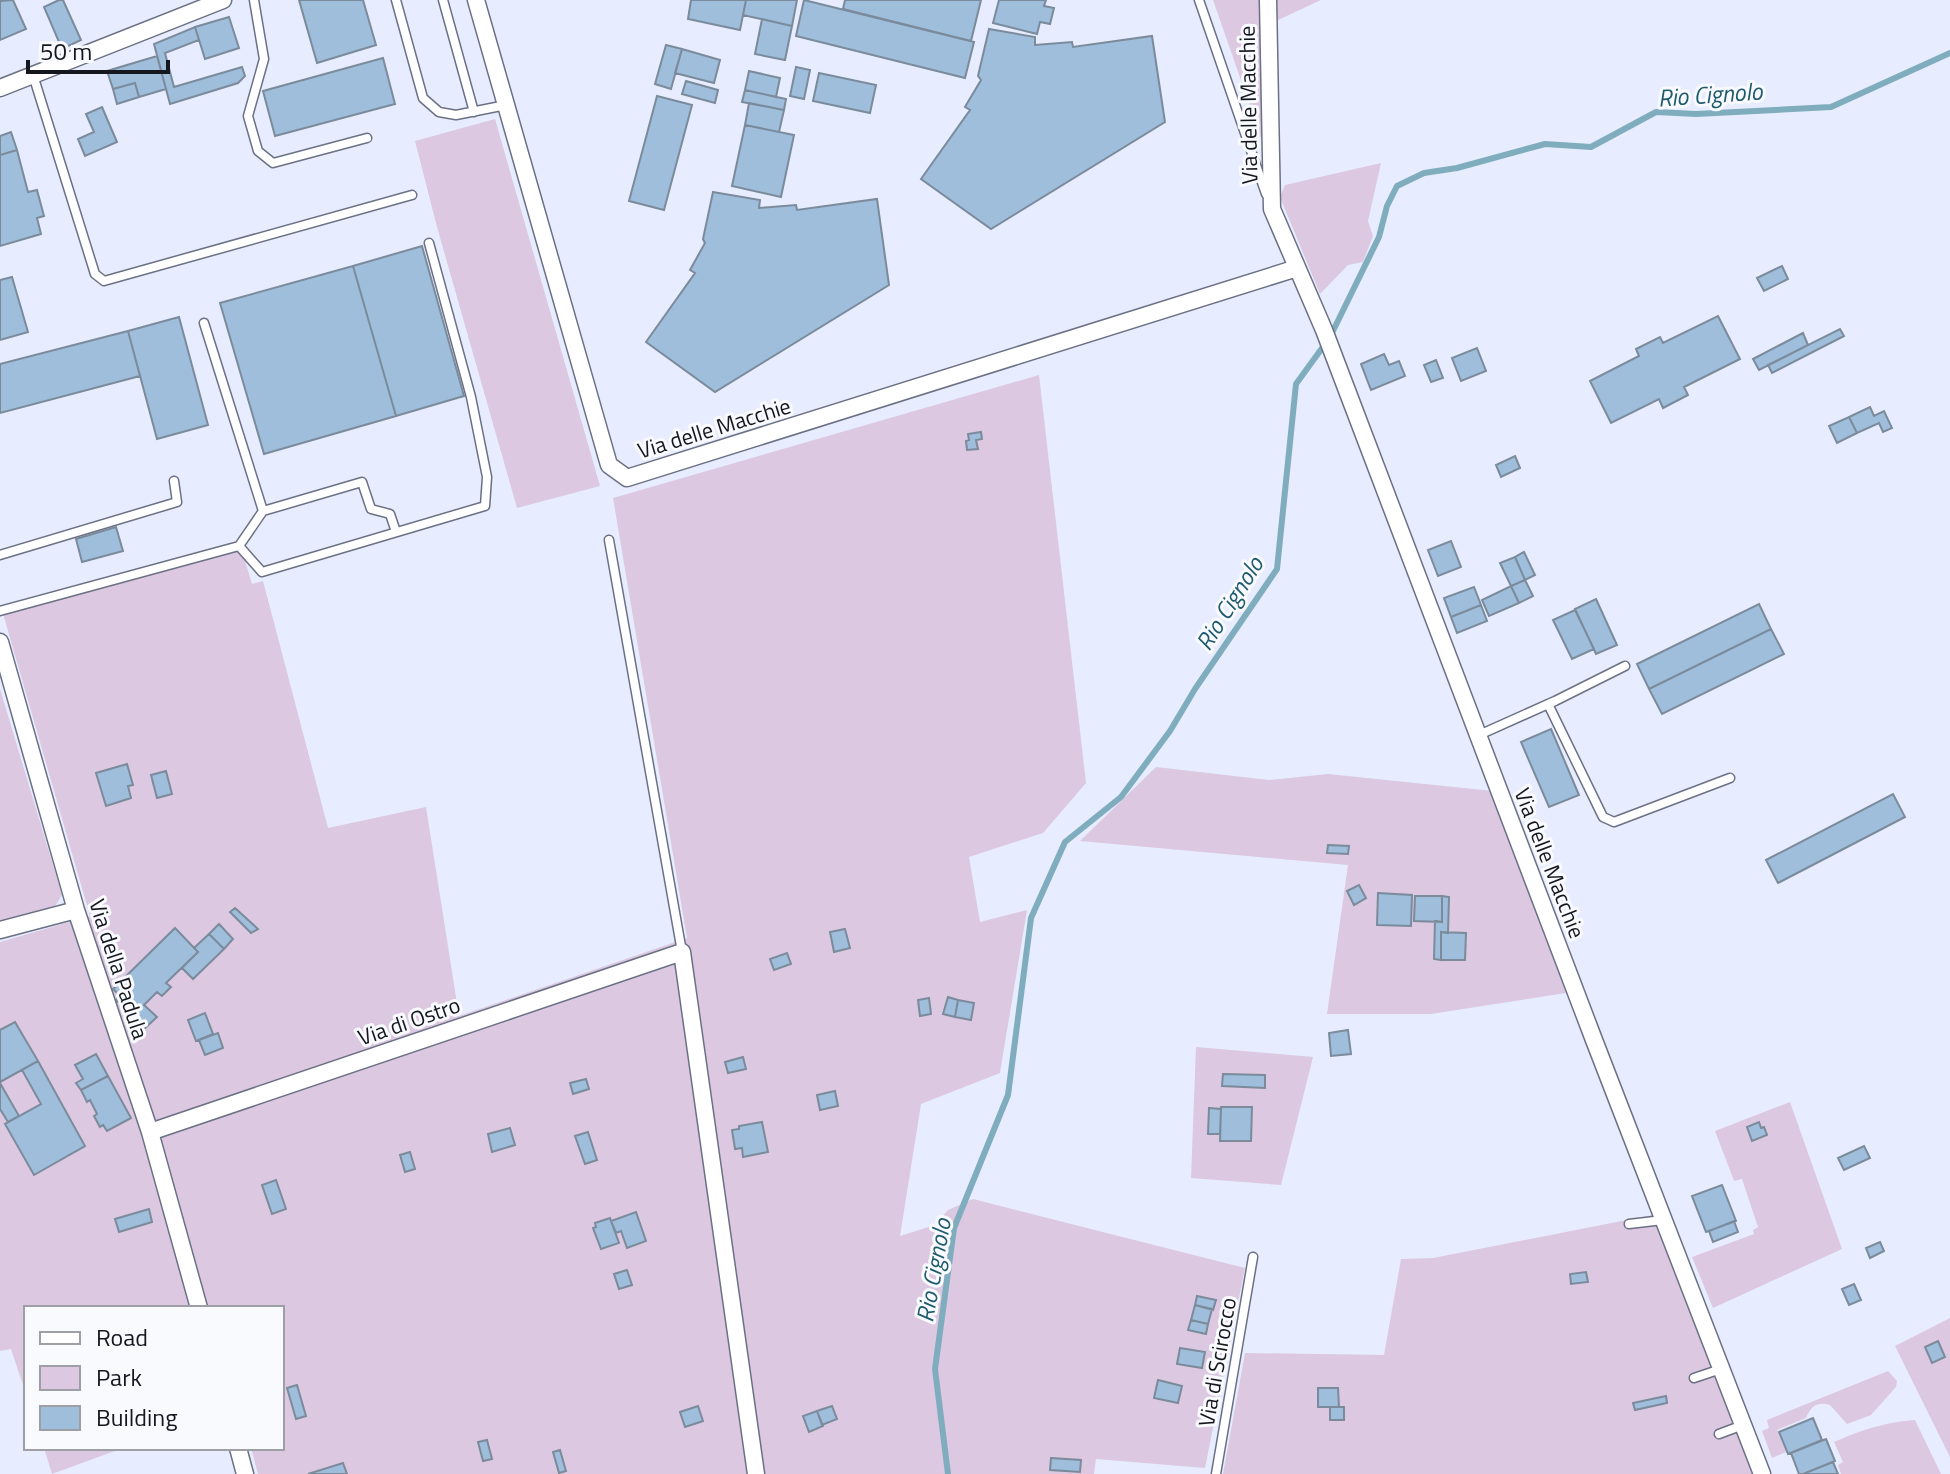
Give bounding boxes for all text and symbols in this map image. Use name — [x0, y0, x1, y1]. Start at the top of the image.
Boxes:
scale bar — [28, 24, 168, 74]
street label: Via delle Macchie — [1230, 25, 1266, 185]
text: 50 m — [40, 33, 92, 69]
water label: Rio Cignolo — [1657, 72, 1765, 116]
street label: Via delle Macchie — [633, 389, 795, 467]
water label: Rio Cignolo — [1186, 548, 1273, 657]
street label: Via delle Macchie — [1506, 783, 1594, 943]
street label: Via della Padula — [80, 894, 158, 1044]
street label: Via di Ostro — [353, 988, 465, 1054]
water label: Rio Cignolo — [906, 1214, 960, 1325]
street label: Via di Scirocco — [1189, 1295, 1245, 1429]
legend — [24, 1306, 284, 1450]
text: Road — [96, 1319, 148, 1355]
text: Park — [96, 1359, 142, 1395]
text: Building — [96, 1399, 178, 1435]

